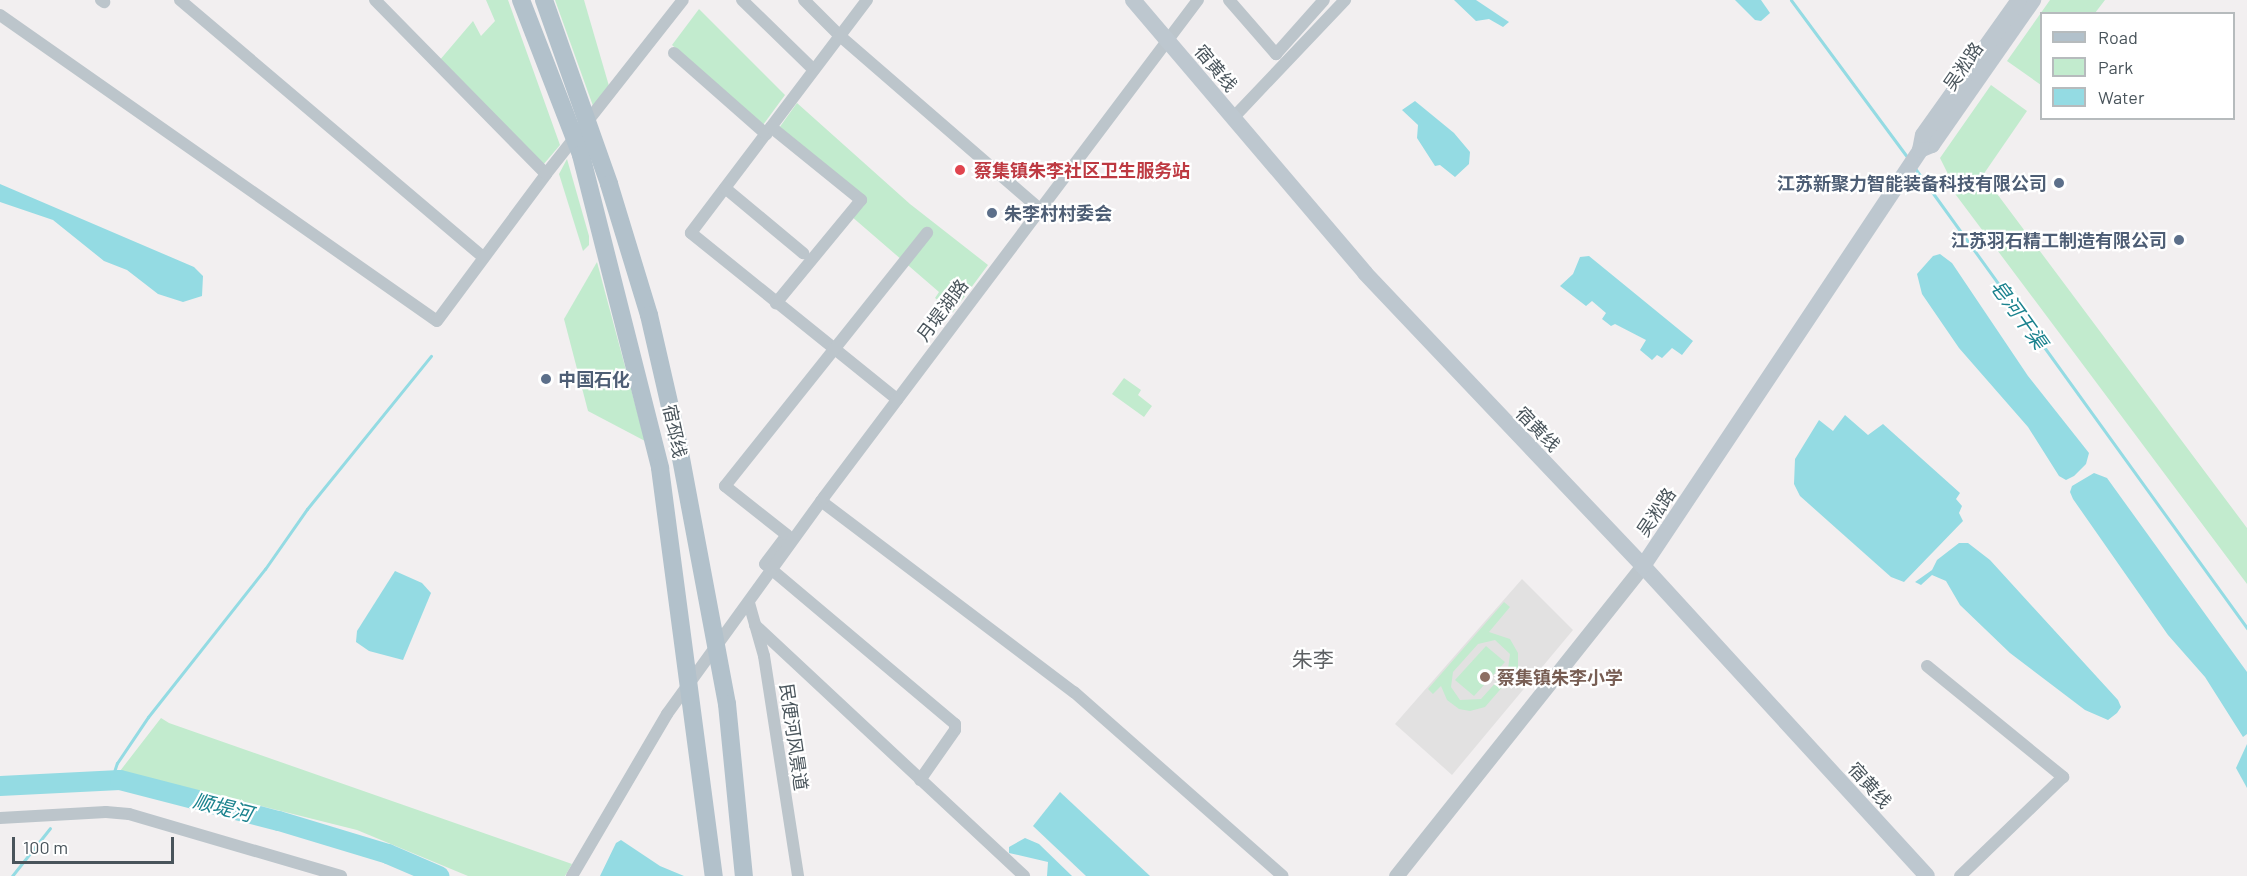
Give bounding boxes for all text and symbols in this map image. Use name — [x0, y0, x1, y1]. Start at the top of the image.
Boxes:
legend — [2040, 12, 2235, 120]
text: Road — [2098, 26, 2138, 48]
street label: 吴淞路 — [1939, 38, 1987, 94]
street label: 宿黄线 — [1190, 40, 1242, 96]
text: Park — [2098, 56, 2133, 78]
text: Water — [2098, 86, 2145, 108]
place label: 蔡集镇朱李社区卫生服务站 — [974, 159, 1190, 181]
marker: 蔡集镇朱李社区卫生服务站 — [951, 161, 969, 179]
place label: 江苏新聚力智能装备科技有限公司 — [1777, 172, 2047, 194]
marker: 江苏新聚力智能装备科技有限公司 — [2052, 176, 2066, 190]
place label: 朱李村村委会 — [1004, 202, 1112, 224]
marker: 朱李村村委会 — [985, 206, 999, 220]
place label: 江苏羽石精工制造有限公司 — [1951, 229, 2167, 251]
marker: 江苏羽石精工制造有限公司 — [2172, 233, 2186, 247]
street label: 月堤湖路 — [912, 275, 972, 345]
water label: 皂河干渠 — [1986, 275, 2052, 353]
place label: 中国石化 — [558, 368, 630, 390]
marker: 中国石化 — [539, 372, 553, 386]
street label: 宿邳线 — [659, 402, 691, 460]
street label: 宿黄线 — [1511, 402, 1565, 456]
street label: 吴淞路 — [1632, 484, 1680, 540]
district label: 朱李 — [1292, 646, 1334, 672]
place label: 蔡集镇朱李小学 — [1497, 666, 1623, 688]
marker: 蔡集镇朱李小学 — [1478, 670, 1492, 684]
street label: 民便河风景道 — [776, 682, 812, 792]
street label: 宿黄线 — [1844, 758, 1896, 812]
water label: 顺堤河 — [191, 788, 255, 826]
scale bar — [15, 825, 177, 863]
text: 100 m — [23, 836, 68, 858]

